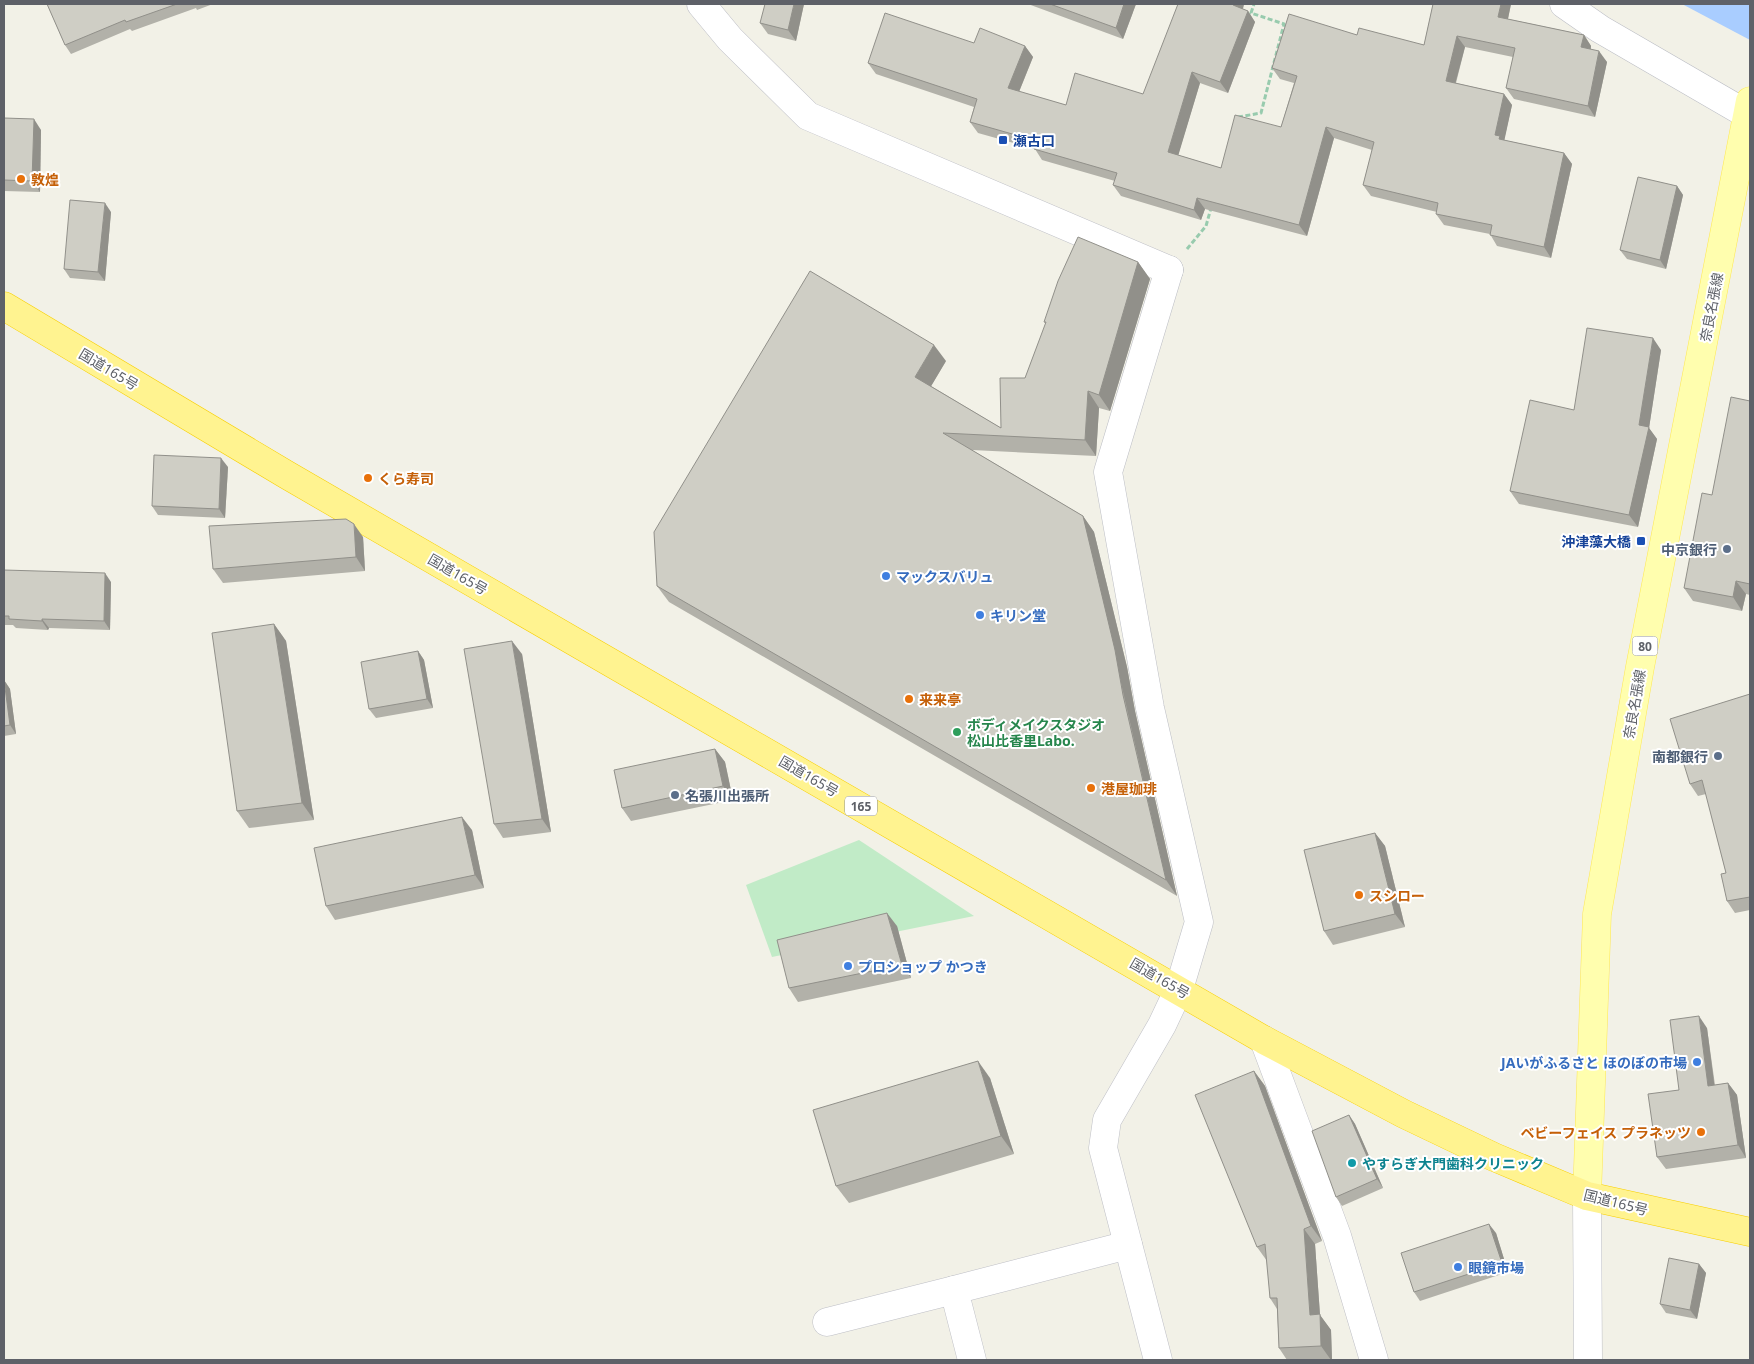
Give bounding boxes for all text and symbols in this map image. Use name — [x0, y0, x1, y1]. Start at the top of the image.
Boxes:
place label: 瀬古口 — [1013, 131, 1055, 150]
marker: 瀬古口 — [997, 134, 1009, 146]
place label: 敦煌 — [31, 170, 59, 189]
marker: 敦煌 — [15, 173, 27, 185]
street label: 奈良名張線 — [1695, 271, 1727, 343]
street label: 国道165号 — [76, 344, 142, 394]
place label: くら寿司 — [378, 469, 434, 488]
marker: くら寿司 — [362, 472, 374, 484]
place label: 沖津藻大橋 — [1561, 532, 1631, 551]
marker: 沖津藻大橋 — [1635, 535, 1647, 547]
place label: 中京銀行 — [1661, 540, 1717, 559]
marker: 中京銀行 — [1721, 543, 1733, 555]
street label: 国道165号 — [425, 549, 491, 599]
place label: マックスバリュ — [896, 567, 994, 586]
marker: マックスバリュ — [880, 570, 892, 582]
place label: キリン堂 — [990, 606, 1046, 625]
marker: キリン堂 — [974, 609, 986, 621]
road number: 80 — [1632, 636, 1658, 656]
street label: 奈良名張線 — [1619, 668, 1649, 740]
place label: 来来亭 — [919, 690, 961, 709]
marker: 来来亭 — [903, 693, 915, 705]
place label: ボディメイクスタジオ 松山比香里Labo. — [967, 715, 1105, 750]
marker: ボディメイクスタジオ 松山比香里Labo. — [951, 726, 963, 738]
place label: 南都銀行 — [1652, 747, 1708, 766]
marker: 南都銀行 — [1712, 750, 1724, 762]
street label: 国道165号 — [776, 751, 842, 801]
place label: 港屋珈琲 — [1101, 779, 1157, 798]
marker: 港屋珈琲 — [1085, 782, 1097, 794]
place label: 名張川出張所 — [685, 786, 769, 805]
marker: 名張川出張所 — [669, 789, 681, 801]
road number: 165 — [845, 796, 877, 816]
place label: スシロー — [1369, 886, 1425, 905]
marker: スシロー — [1353, 889, 1365, 901]
street label: 国道165号 — [1127, 953, 1193, 1003]
place label: プロショップ かつき — [858, 957, 988, 976]
marker: プロショップ かつき — [842, 960, 854, 972]
place label: JAいがふるさと ほのぼの市場 — [1499, 1053, 1687, 1072]
marker: JAいがふるさと ほのぼの市場 — [1691, 1056, 1703, 1068]
place label: ベビーフェイス プラネッツ — [1521, 1123, 1691, 1142]
marker: ベビーフェイス プラネッツ — [1695, 1126, 1707, 1138]
place label: やすらぎ大門歯科クリニック — [1362, 1154, 1544, 1173]
marker: やすらぎ大門歯科クリニック — [1346, 1157, 1358, 1169]
street label: 国道165号 — [1582, 1185, 1650, 1219]
place label: 眼鏡市場 — [1468, 1258, 1524, 1277]
marker: 眼鏡市場 — [1452, 1261, 1464, 1273]

